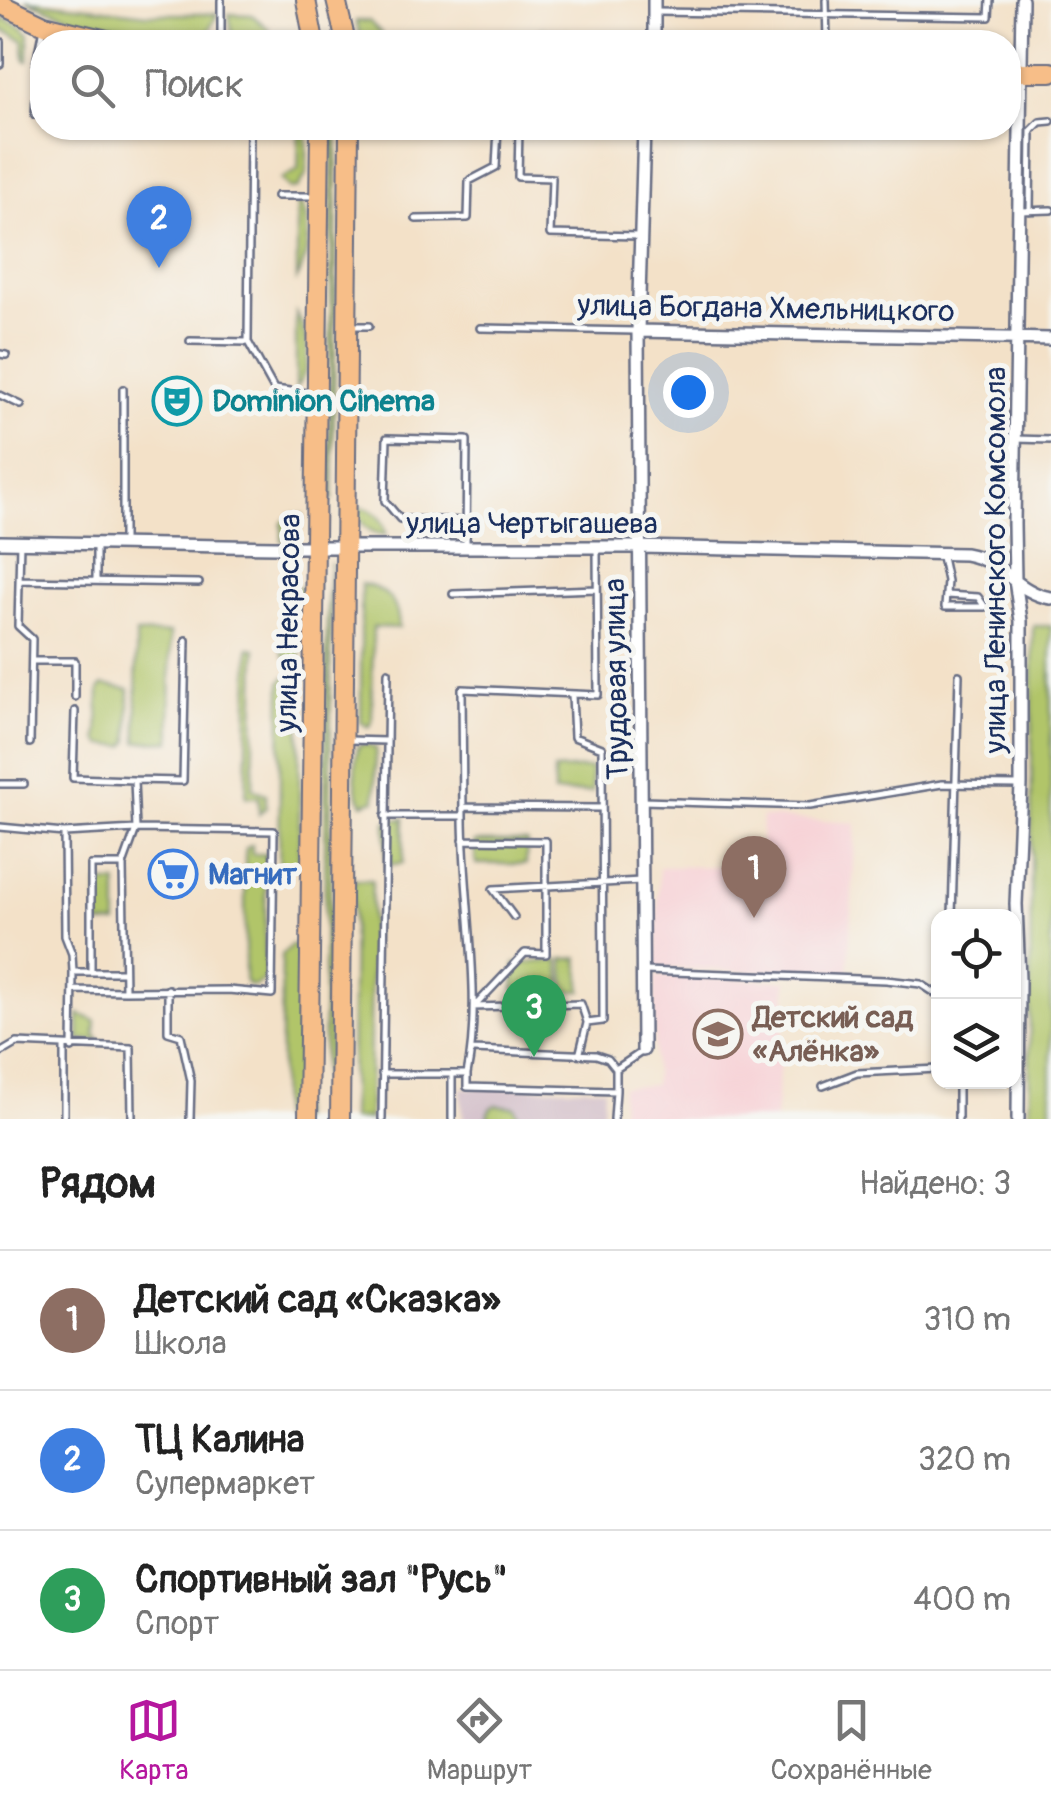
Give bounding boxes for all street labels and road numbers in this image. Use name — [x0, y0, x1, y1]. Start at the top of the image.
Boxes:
street label: улица Богдана Хмельницкого — [576, 287, 955, 330]
street label: улица Ленинского Комсомола — [977, 366, 1014, 755]
street label: улица Чертыгашева — [405, 505, 658, 542]
street label: улица Некрасова — [268, 513, 309, 734]
street label: Трудовая улица — [596, 578, 637, 780]

